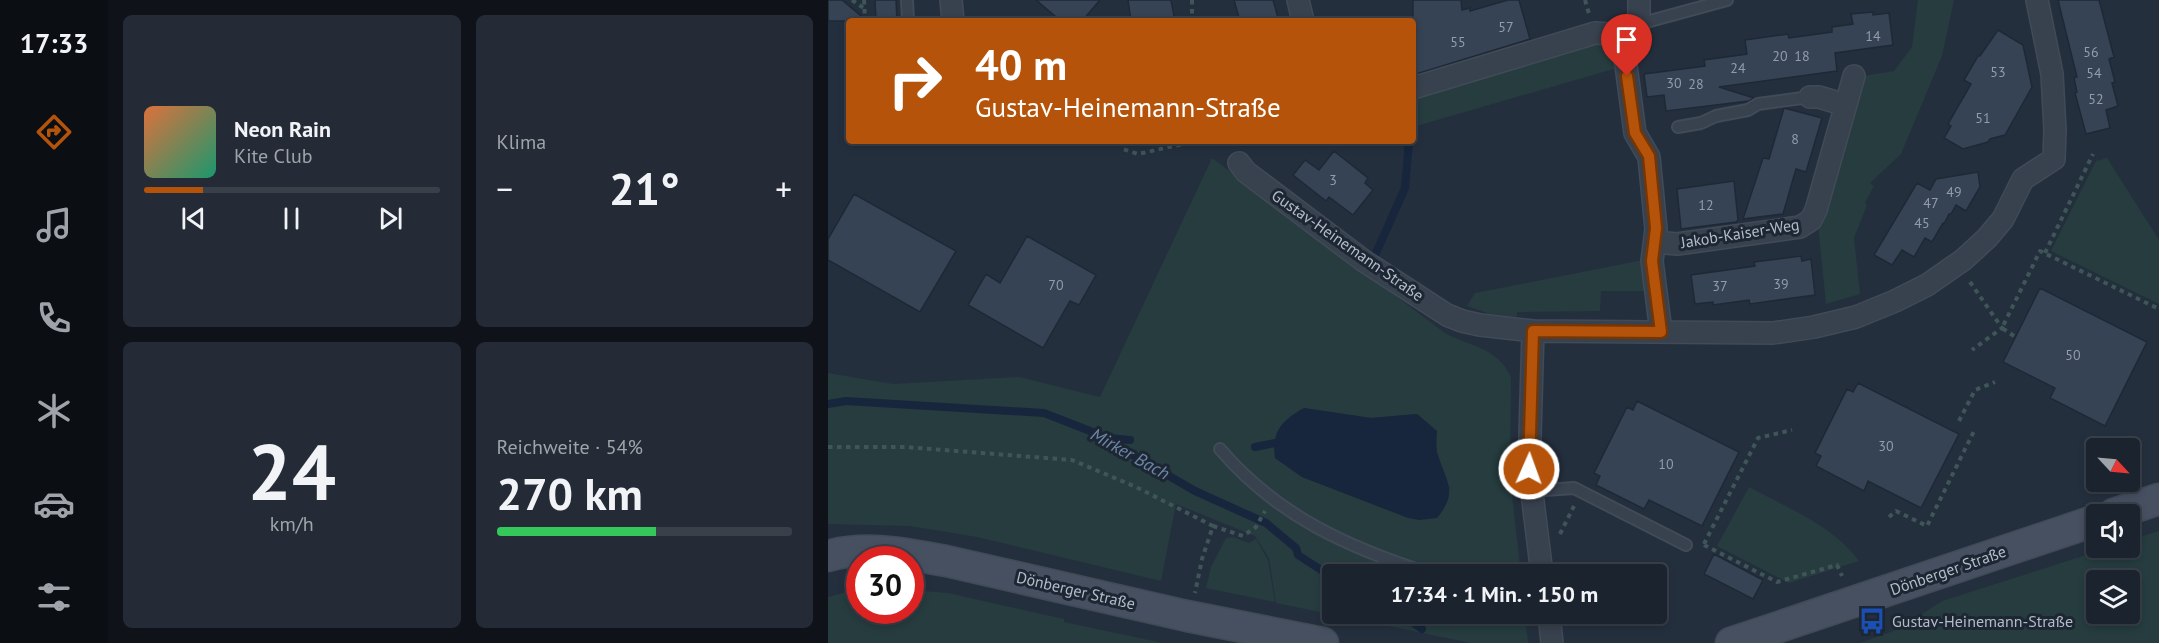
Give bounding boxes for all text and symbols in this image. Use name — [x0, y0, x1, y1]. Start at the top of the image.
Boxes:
pin — [1601, 14, 1652, 76]
house number: 57 — [1498, 18, 1514, 36]
icon: arrive — [1610, 23, 1643, 56]
text: 17:33 — [20, 26, 88, 60]
house number: 14 — [1865, 27, 1881, 45]
house number: 55 — [1450, 33, 1466, 51]
text: 40 m — [975, 37, 1067, 92]
icon: right — [876, 42, 954, 120]
house number: 56 — [2083, 43, 2099, 61]
house number: 20 — [1772, 47, 1788, 65]
house number: 18 — [1794, 47, 1810, 65]
house number: 24 — [1730, 59, 1746, 77]
house number: 53 — [1990, 63, 2006, 81]
house number: 54 — [2086, 64, 2102, 82]
house number: 30 — [1666, 74, 1682, 92]
house number: 28 — [1688, 75, 1704, 93]
text: Gustav-Heinemann-Straße — [975, 90, 1281, 124]
house number: 52 — [2088, 90, 2104, 108]
house number: 51 — [1975, 109, 1991, 127]
icon: directions — [33, 111, 75, 153]
text: Neon Rain — [234, 115, 331, 143]
text: Klima — [497, 129, 546, 155]
house number: 8 — [1791, 130, 1799, 148]
text: Kite Club — [234, 143, 312, 169]
text: 21° — [609, 159, 680, 217]
text: − — [497, 167, 513, 210]
text: + — [775, 167, 792, 210]
house number: 3 — [1329, 171, 1337, 189]
house number: 49 — [1946, 183, 1962, 201]
street label: Gustav-Heinemann-Straße — [1268, 185, 1428, 305]
house number: 47 — [1923, 194, 1939, 212]
house number: 12 — [1698, 196, 1714, 214]
icon: previous — [177, 202, 210, 235]
icon: pause — [275, 202, 308, 235]
icon: next — [374, 202, 407, 235]
icon: music — [33, 204, 75, 246]
street label: Jakob-Kaiser-Weg — [1678, 214, 1801, 252]
house number: 45 — [1914, 214, 1930, 232]
house number: 39 — [1773, 275, 1789, 293]
house number: 70 — [1048, 276, 1064, 294]
house number: 37 — [1712, 277, 1728, 295]
icon: phone — [33, 297, 75, 339]
house number: 50 — [2065, 346, 2081, 364]
icon: climate — [33, 390, 75, 432]
text: 24 — [248, 421, 336, 522]
water label: Mirker Bach — [1087, 423, 1174, 485]
text: Reichweite · 54% — [497, 434, 643, 460]
position arrow — [1497, 437, 1561, 501]
house number: 30 — [1878, 437, 1894, 455]
north arrow — [2086, 438, 2140, 492]
map controls — [2086, 438, 2140, 624]
house number: 10 — [1658, 455, 1674, 473]
text: 270 km — [497, 464, 643, 522]
icon: car — [33, 483, 75, 525]
button: sound — [2086, 504, 2140, 558]
text: km/h — [270, 511, 314, 537]
street label: Dönberger Straße — [1887, 541, 2009, 599]
speed limit sign: 30 — [846, 546, 924, 624]
street label: Dönberger Straße — [1015, 567, 1137, 613]
button: layers — [2086, 570, 2140, 624]
icon: filters — [33, 576, 75, 618]
text: 17:34 · 1 Min. · 150 m — [1391, 580, 1598, 608]
bus stop icon: Gustav-Heinemann-Straße — [1857, 606, 1887, 636]
place label: Gustav-Heinemann-Straße — [1892, 611, 2073, 631]

